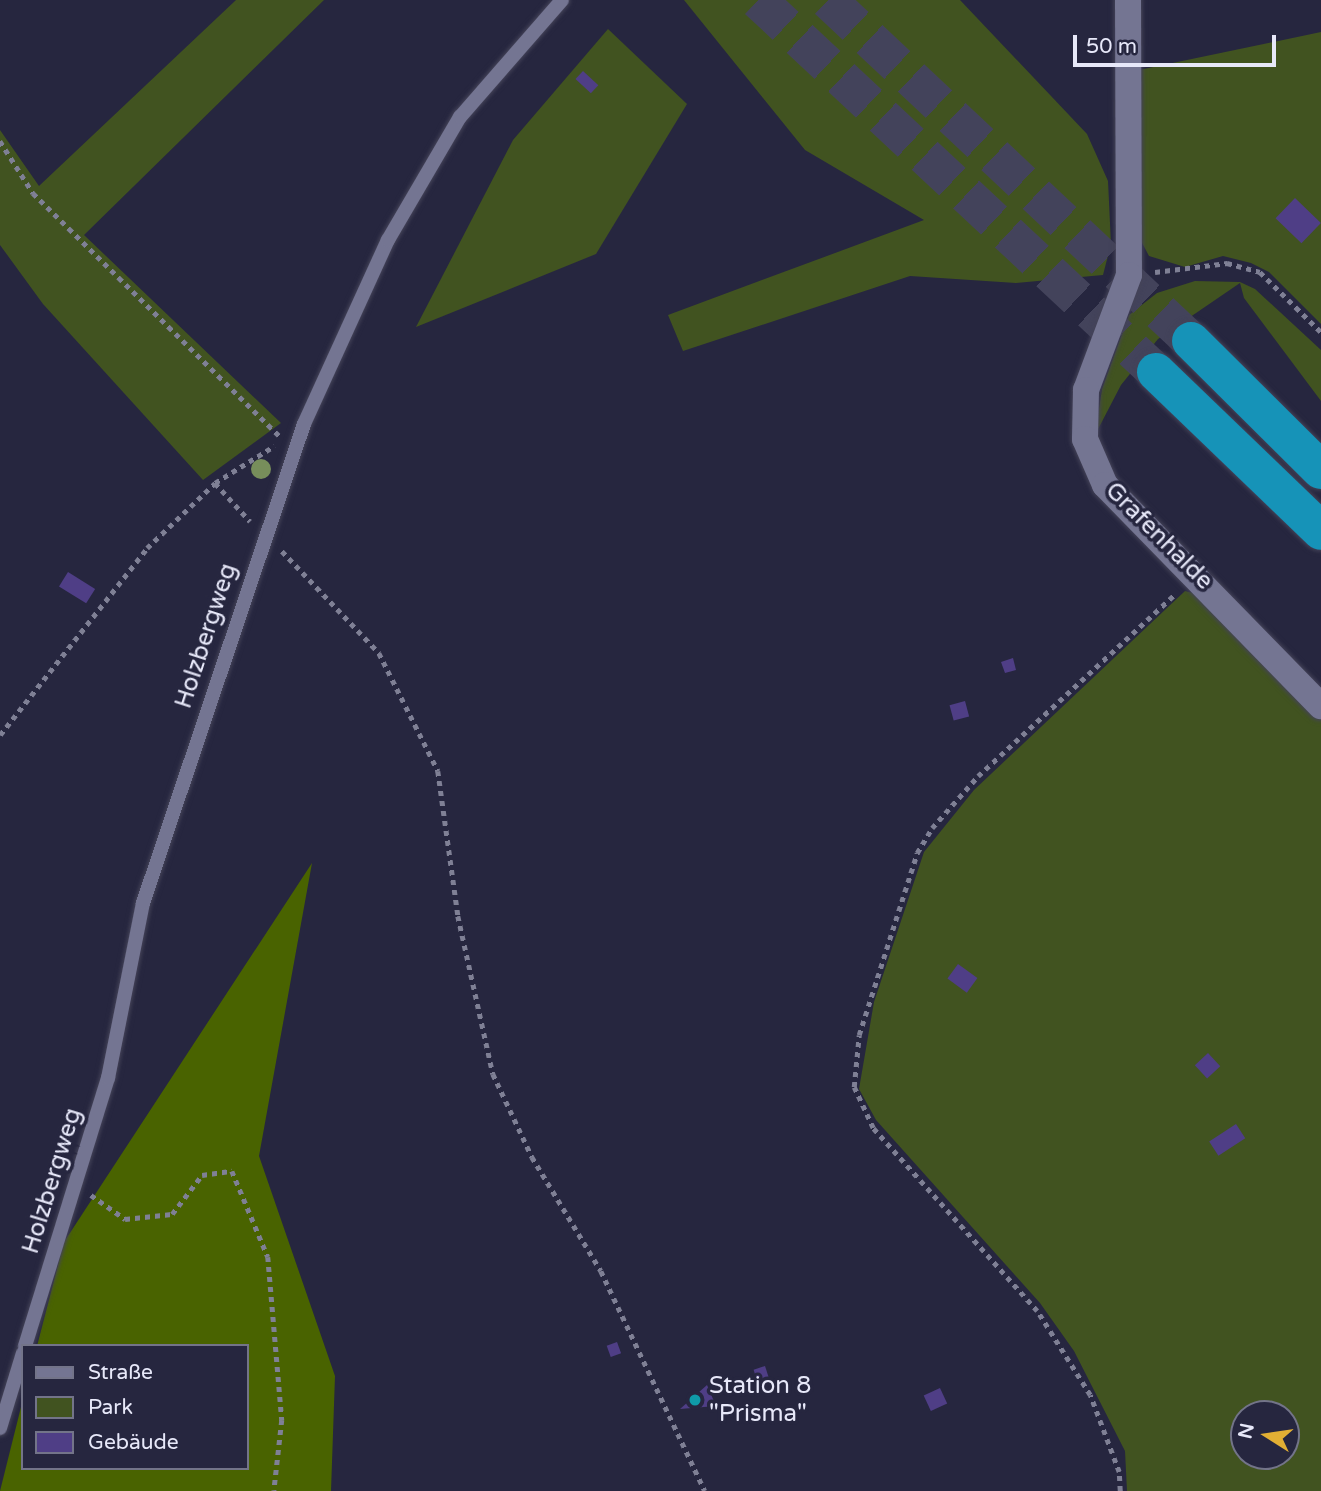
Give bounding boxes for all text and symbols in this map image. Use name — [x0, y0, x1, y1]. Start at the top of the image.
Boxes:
scale bar — [1076, 21, 1279, 65]
text: 50 m — [1086, 34, 1137, 59]
street label: Grafenhalde — [1099, 476, 1219, 596]
street label: Holzbergweg — [169, 560, 243, 712]
street label: Holzbergweg — [16, 1105, 88, 1257]
legend — [21, 1344, 248, 1470]
text: Straße — [88, 1360, 153, 1385]
place label: Station 8 "Prisma" — [709, 1372, 811, 1428]
marker: Station 8 "Prisma" — [687, 1392, 703, 1408]
text: Park — [88, 1395, 133, 1420]
north arrow — [1230, 1400, 1300, 1470]
text: N — [1234, 1421, 1259, 1441]
text: Gebäude — [88, 1430, 179, 1455]

